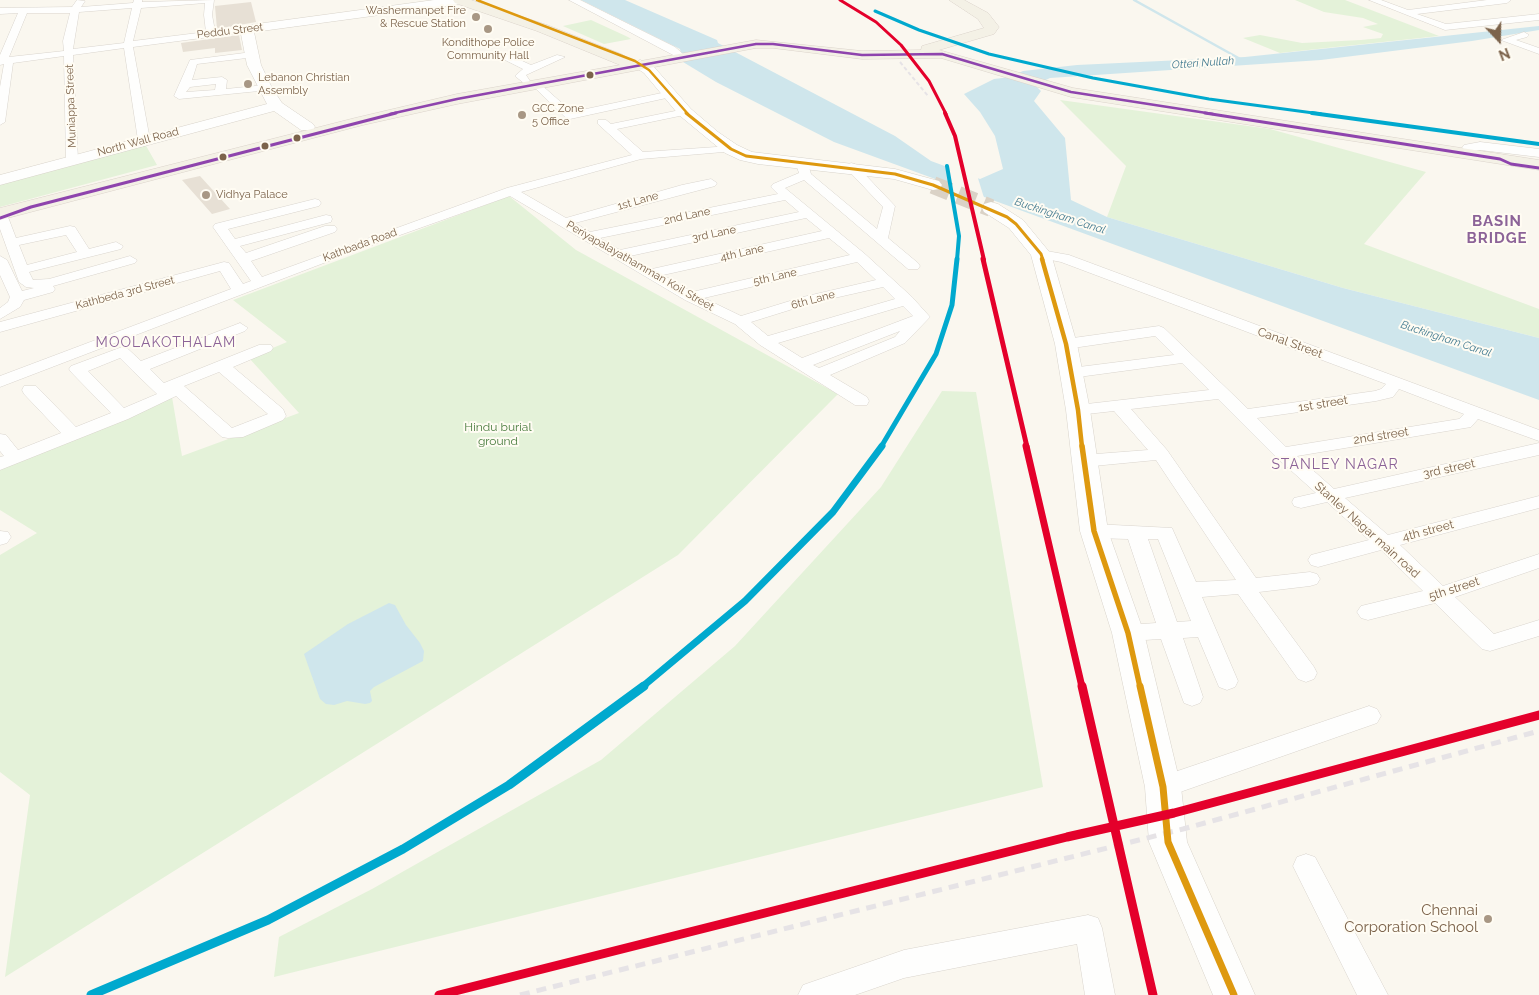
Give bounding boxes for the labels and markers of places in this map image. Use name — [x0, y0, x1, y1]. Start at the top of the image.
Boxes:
place label: Washermanpet Fire & Rescue Station — [366, 4, 466, 30]
marker: Washermanpet Fire & Rescue Station — [470, 11, 482, 23]
marker: Kondithope Police Community Hall — [482, 23, 494, 35]
place label: Kondithope Police Community Hall — [442, 36, 534, 62]
unlabelled marker — [585, 70, 595, 80]
place label: Lebanon Christian Assembly — [258, 71, 350, 97]
marker: Lebanon Christian Assembly — [242, 78, 254, 90]
place label: GCC Zone 5 Office — [532, 102, 584, 128]
marker: GCC Zone 5 Office — [516, 109, 528, 121]
unlabelled marker — [292, 133, 302, 143]
unlabelled marker — [260, 141, 270, 151]
unlabelled marker — [218, 152, 228, 162]
place label: Vidhya Palace — [216, 188, 288, 202]
marker: Vidhya Palace — [200, 189, 212, 201]
place label: Chennai Corporation School — [1344, 901, 1478, 936]
marker: Chennai Corporation School — [1482, 913, 1494, 925]

